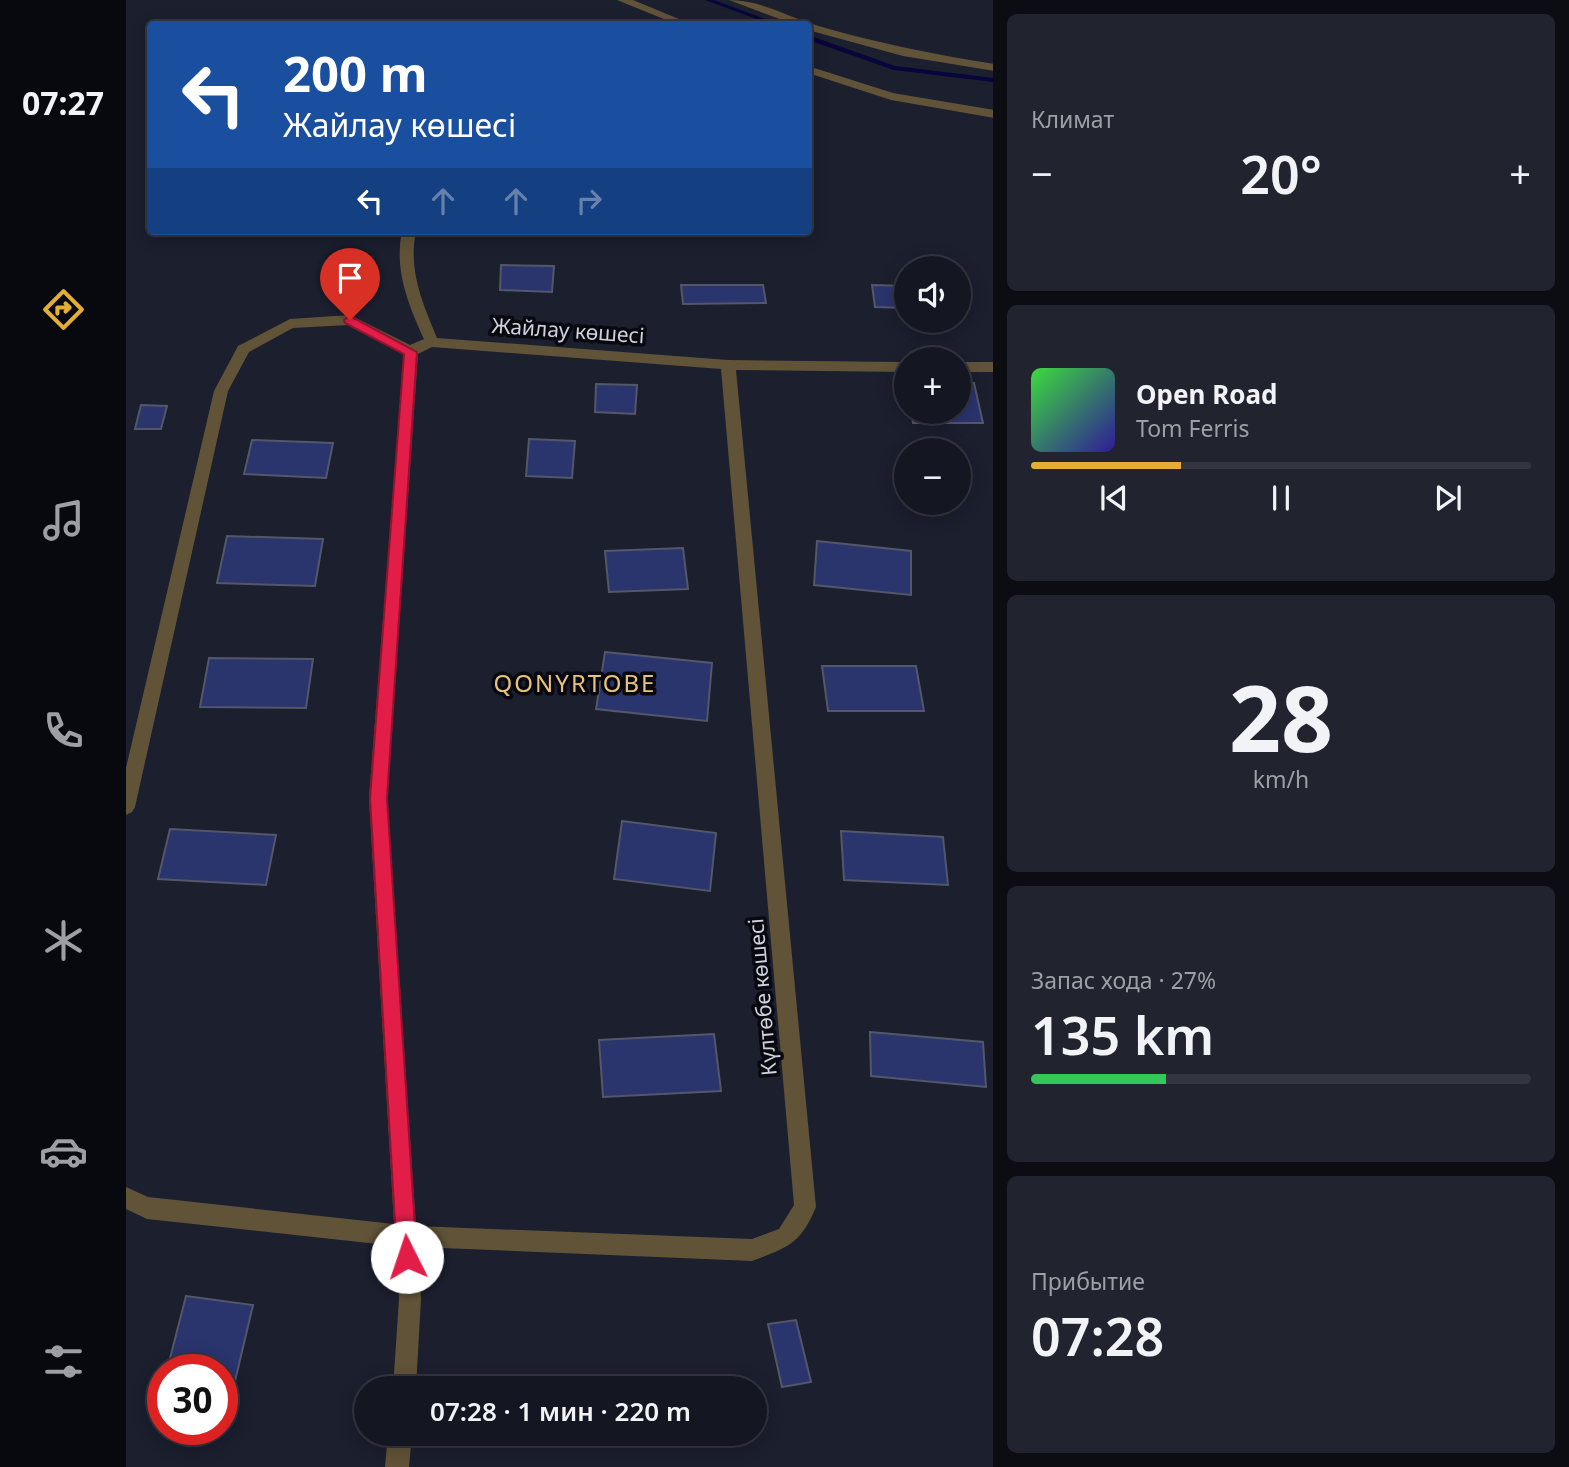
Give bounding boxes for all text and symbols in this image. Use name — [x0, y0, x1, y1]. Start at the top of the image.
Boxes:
text: 200 m — [283, 40, 428, 106]
icon: left — [168, 49, 259, 140]
text: 07:27 — [22, 81, 104, 124]
text: Жайлау көшесі — [283, 103, 516, 146]
text: Климат — [1031, 103, 1114, 135]
text: 20° — [1240, 138, 1322, 209]
text: − — [1031, 147, 1053, 199]
text: + — [1509, 147, 1531, 199]
icon: left — [351, 182, 389, 220]
icon: ahead — [424, 182, 462, 220]
icon: ahead — [497, 182, 535, 220]
icon: right — [570, 182, 608, 220]
pin — [320, 248, 380, 320]
map controls — [894, 256, 971, 515]
button: sound — [894, 256, 971, 333]
icon: arrive — [331, 259, 369, 297]
icon: directions — [39, 285, 88, 334]
street label: Жайлау көшесі — [491, 311, 645, 349]
button: + — [894, 347, 971, 424]
text: Open Road — [1136, 376, 1278, 412]
text: Tom Ferris — [1136, 412, 1249, 444]
button: − — [894, 438, 971, 515]
icon: previous — [1095, 479, 1133, 517]
icon: pause — [1262, 479, 1300, 517]
icon: next — [1429, 479, 1467, 517]
icon: music — [39, 496, 88, 545]
text: 28 — [1229, 655, 1333, 779]
district label: QONYRTOBE — [494, 666, 656, 699]
icon: phone — [39, 706, 88, 755]
text: km/h — [1253, 763, 1309, 795]
icon: climate — [39, 916, 88, 965]
street label: Күлтөбе көшесі — [741, 917, 783, 1077]
text: Запас хода · 27% — [1031, 964, 1216, 996]
text: 135 km — [1031, 999, 1214, 1070]
icon: car — [39, 1127, 88, 1176]
position arrow — [370, 1220, 444, 1294]
text: Прибытие — [1031, 1265, 1145, 1297]
text: 07:28 — [1031, 1300, 1164, 1371]
icon: filters — [39, 1337, 88, 1386]
speed limit sign: 30 — [147, 1354, 238, 1445]
text: 07:28 · 1 мин · 220 m — [430, 1393, 691, 1429]

